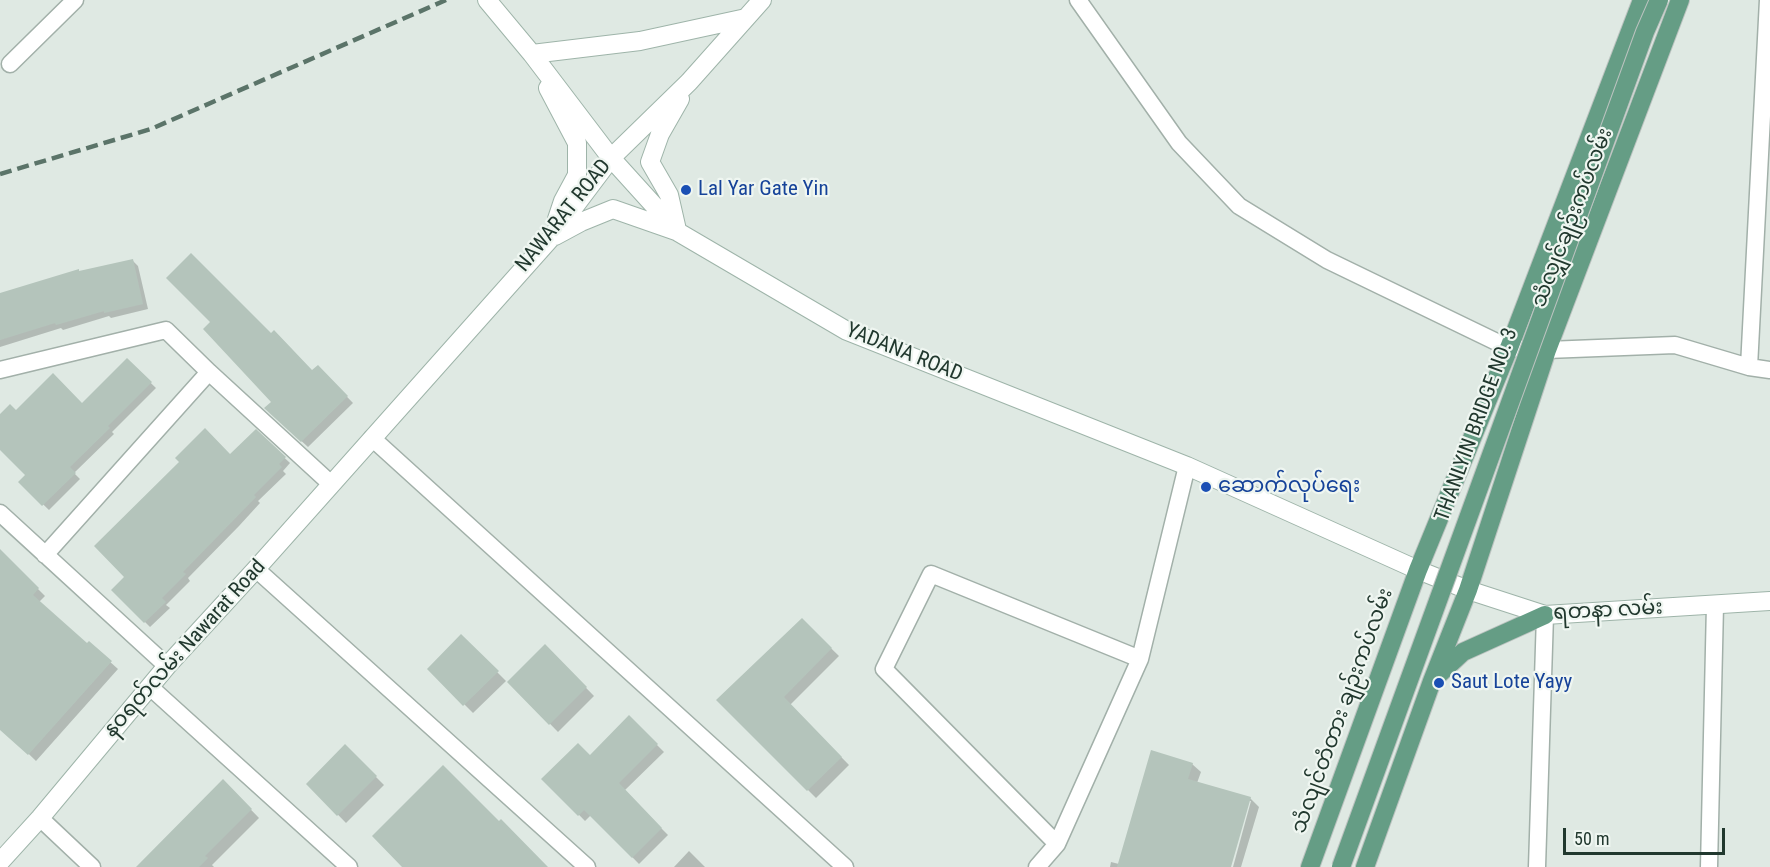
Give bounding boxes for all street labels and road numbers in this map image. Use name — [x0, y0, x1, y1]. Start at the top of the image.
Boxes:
street label: သံလျှင်ချဉ်းကပ်လမ်း — [1527, 125, 1619, 311]
street label: NAWARAT ROAD — [511, 155, 617, 277]
street label: YADANA ROAD — [842, 318, 966, 388]
street label: THANLYIN BRIDGE NO. 3 — [1430, 325, 1524, 525]
street label: နဝရတ်လမ်း Nawarat Road — [99, 555, 271, 743]
street label: သံလျင်တံတား ချဉ်းကပ်လမ်း — [1287, 585, 1399, 837]
street label: ရတနာ လမ်း — [1553, 596, 1663, 626]

